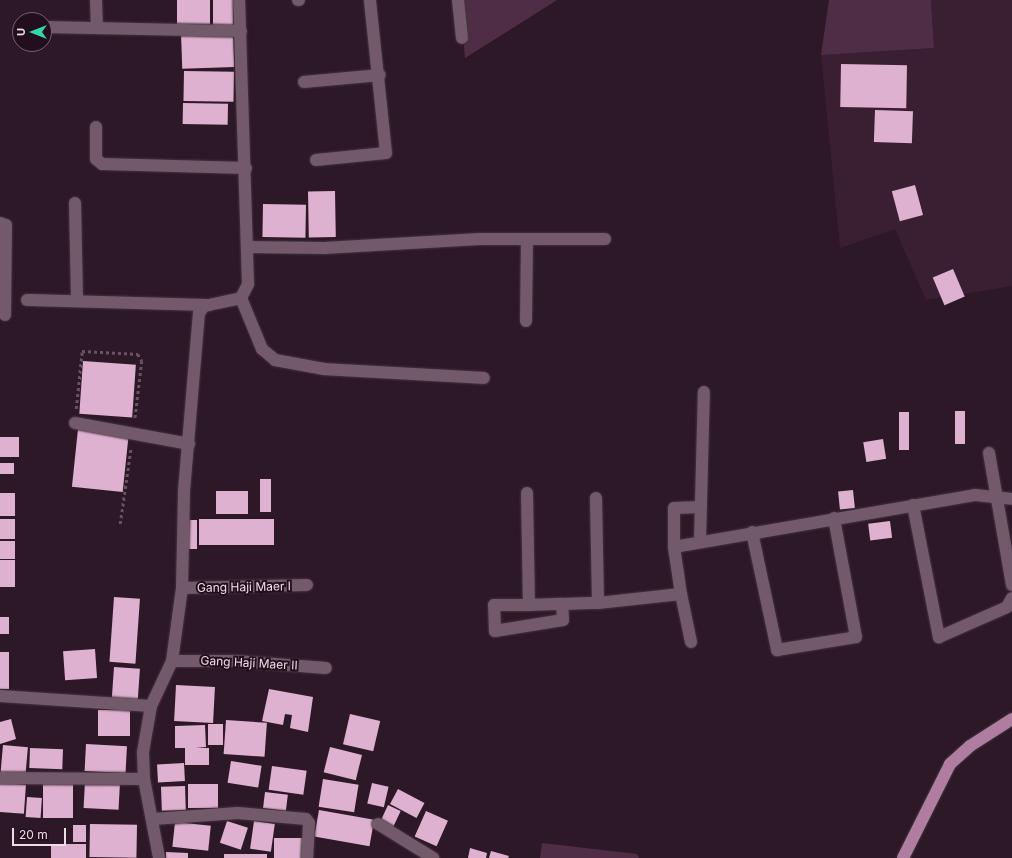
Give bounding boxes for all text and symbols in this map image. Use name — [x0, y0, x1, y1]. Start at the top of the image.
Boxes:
north arrow — [12, 12, 52, 52]
text: U — [14, 28, 28, 36]
street label: Gang Haji Maer I — [197, 579, 291, 595]
street label: Gang Haji Maer II — [200, 653, 298, 673]
scale bar — [14, 820, 68, 846]
text: 20 m — [19, 827, 48, 842]

